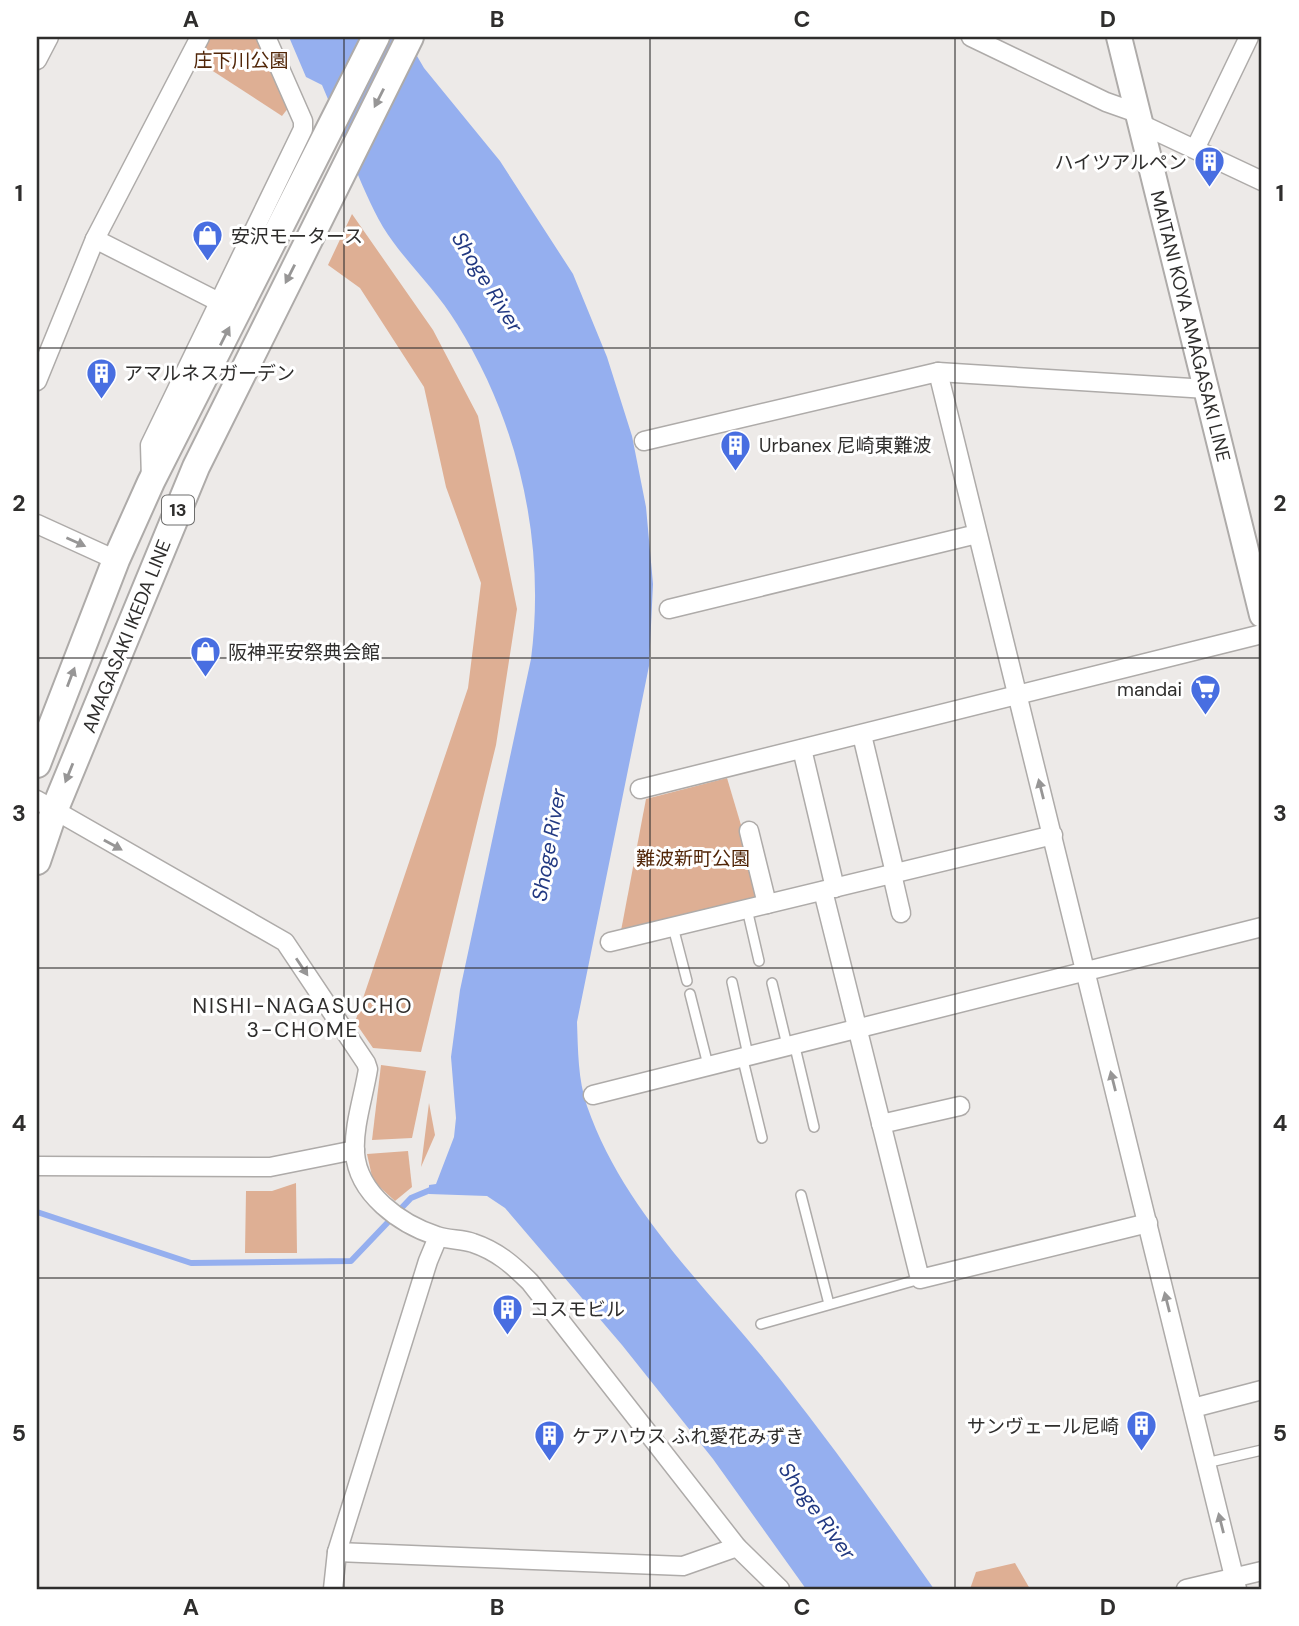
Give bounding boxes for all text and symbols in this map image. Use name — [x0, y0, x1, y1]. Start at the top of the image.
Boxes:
text: A — [183, 4, 199, 34]
text: B — [490, 4, 504, 34]
text: C — [794, 4, 810, 34]
text: D — [1100, 4, 1116, 34]
park label: 庄下川公園 — [193, 48, 289, 73]
one-way arrow — [374, 88, 385, 108]
building icon: ハイツアルペン — [1193, 145, 1227, 189]
place label: ハイツアルペン — [1055, 150, 1187, 175]
text: 1 — [15, 178, 23, 208]
text: 1 — [1276, 178, 1284, 208]
street label: MAITANI KOYA AMAGASAKI LINE — [1145, 188, 1236, 464]
shop icon: 安沢モータース — [191, 219, 225, 263]
place label: 安沢モータース — [231, 224, 363, 249]
water label: Shoge River — [445, 226, 530, 339]
one-way arrow — [285, 264, 296, 284]
one-way arrow — [219, 326, 230, 346]
building icon: アマルネスガーデン — [84, 356, 118, 400]
place label: アマルネスガーデン — [124, 361, 295, 386]
building icon: Urbanex 尼崎東難波 — [719, 428, 753, 472]
place label: Urbanex 尼崎東難波 — [759, 433, 931, 458]
text: 2 — [12, 488, 26, 518]
text: 2 — [1273, 488, 1287, 518]
road number: 13 — [162, 496, 194, 524]
street label: AMAGASAKI IKEDA LINE — [76, 536, 177, 736]
one-way arrow — [66, 537, 87, 548]
shop icon: 阪神平安祭典会館 — [188, 635, 222, 679]
place label: 阪神平安祭典会館 — [228, 640, 380, 665]
one-way arrow — [65, 667, 76, 688]
supermarket icon: mandai — [1188, 672, 1222, 716]
place label: mandai — [1117, 677, 1182, 702]
one-way arrow — [64, 763, 75, 784]
one-way arrow — [1035, 778, 1046, 800]
water label: Shoge River — [525, 785, 573, 904]
text: 3 — [12, 798, 26, 828]
text: 3 — [1273, 798, 1287, 828]
one-way arrow — [103, 839, 123, 851]
park label: 難波新町公園 — [636, 846, 750, 871]
one-way arrow — [295, 958, 308, 977]
district label: NISHI-NAGASUCHO 3-CHOME — [192, 992, 414, 1044]
one-way arrow — [1107, 1070, 1118, 1092]
text: 4 — [12, 1108, 27, 1138]
text: 4 — [1273, 1108, 1288, 1138]
one-way arrow — [1161, 1291, 1172, 1313]
building icon: コスモビル — [490, 1292, 524, 1336]
place label: コスモビル — [530, 1297, 625, 1322]
building icon: サンヴェール尼崎 — [1125, 1409, 1159, 1453]
place label: サンヴェール尼崎 — [967, 1414, 1119, 1439]
text: 5 — [12, 1418, 26, 1448]
text: 5 — [1273, 1418, 1287, 1448]
building icon: ケアハウス ふれ愛花みずき — [532, 1419, 566, 1463]
place label: ケアハウス ふれ愛花みずき — [572, 1424, 804, 1449]
water label: Shoge River — [772, 1457, 863, 1566]
one-way arrow — [1215, 1512, 1226, 1534]
text: A — [183, 1592, 199, 1622]
text: B — [490, 1592, 504, 1622]
text: C — [794, 1592, 810, 1622]
text: D — [1100, 1592, 1116, 1622]

